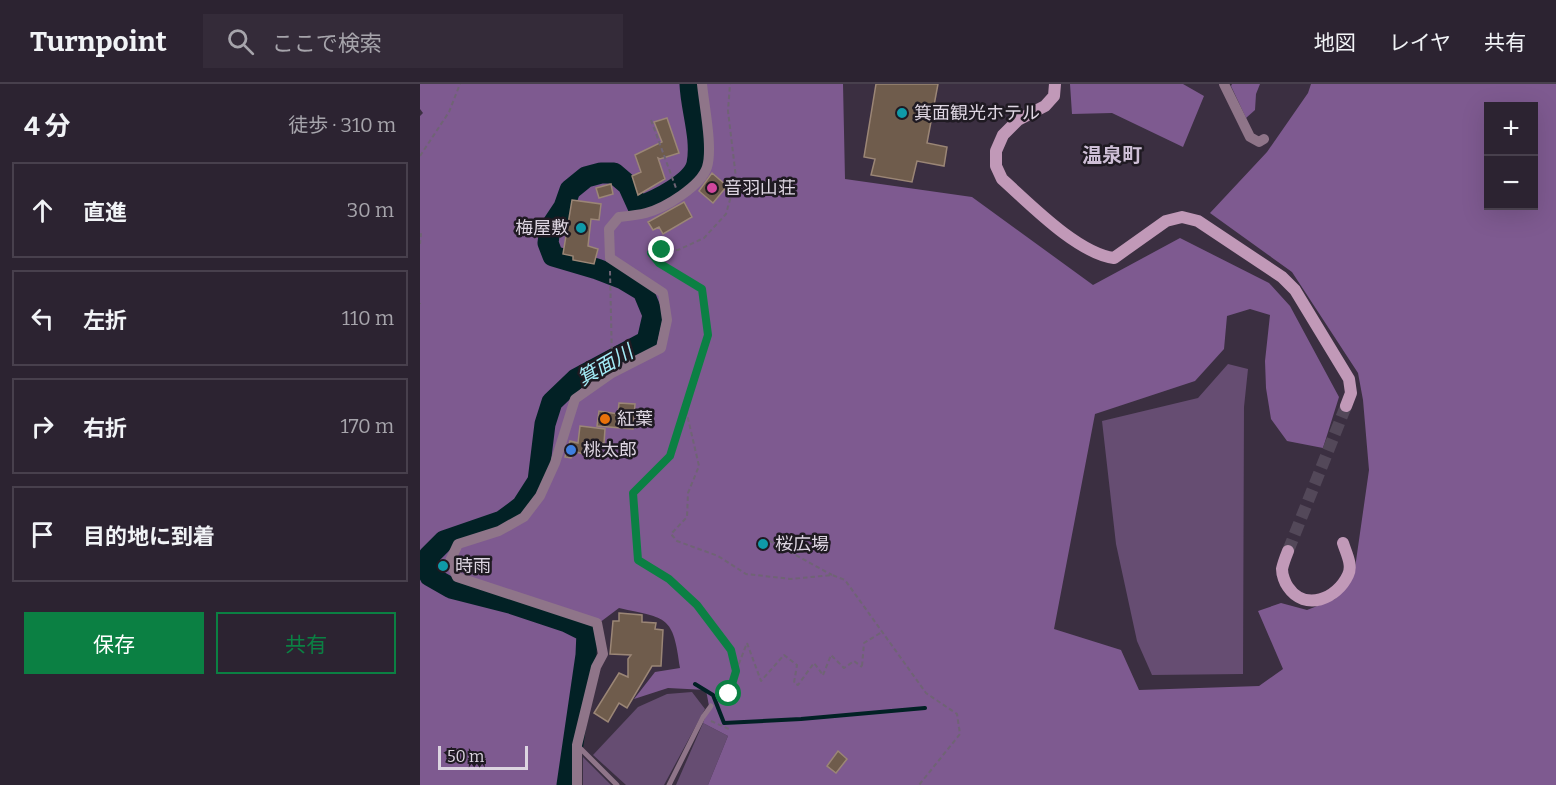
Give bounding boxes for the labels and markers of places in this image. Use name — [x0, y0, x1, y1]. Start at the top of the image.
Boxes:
place label: 箕面観光ホテル — [914, 102, 1040, 124]
marker: 箕面観光ホテル — [895, 106, 909, 120]
place label: 音羽山荘 — [724, 177, 796, 199]
marker: 音羽山荘 — [705, 181, 719, 195]
place label: 梅屋敷 — [515, 217, 569, 239]
marker: 梅屋敷 — [574, 221, 588, 235]
place label: 紅葉 — [617, 408, 653, 430]
marker: 紅葉 — [598, 412, 612, 426]
place label: 桃太郎 — [583, 439, 637, 461]
marker: 桃太郎 — [564, 443, 578, 457]
place label: 桜広場 — [775, 533, 829, 555]
marker: 桜広場 — [756, 537, 770, 551]
place label: 時雨 — [455, 555, 491, 577]
marker: 時雨 — [436, 559, 450, 573]

